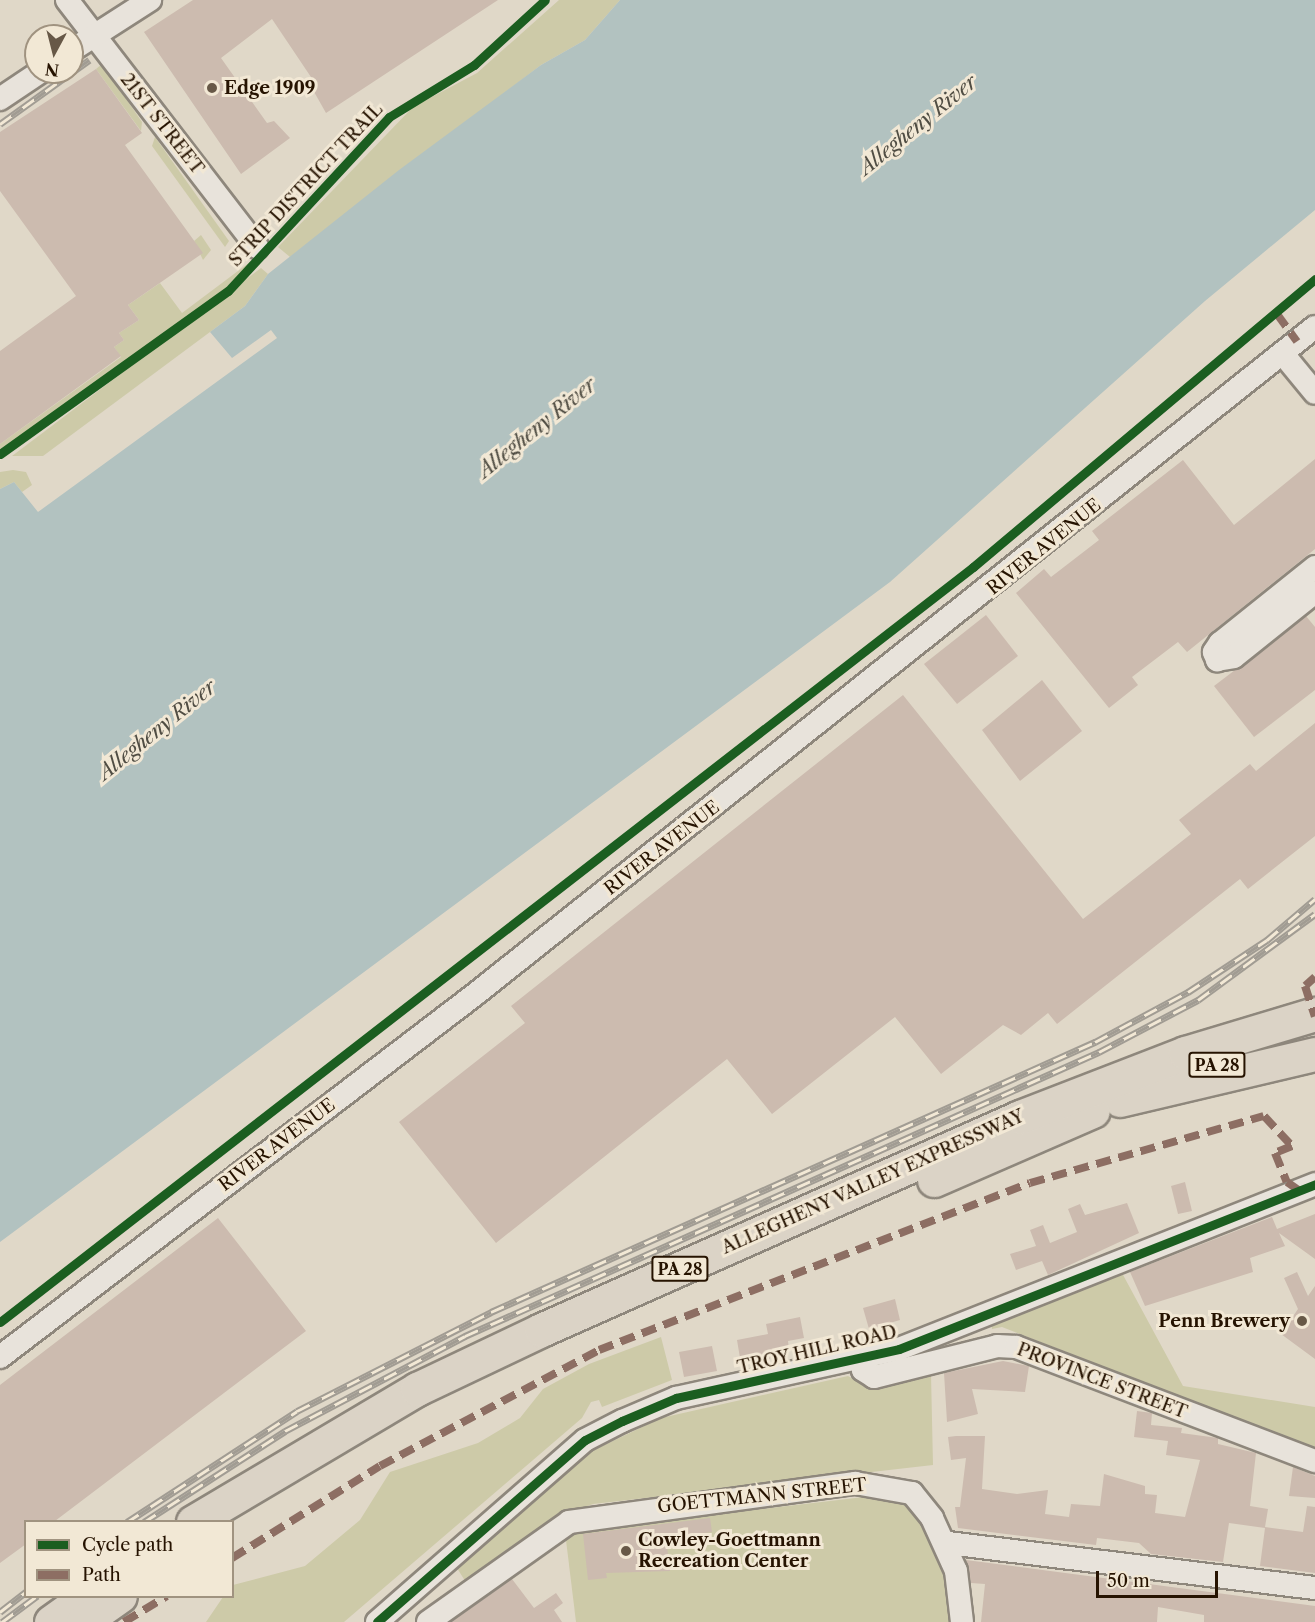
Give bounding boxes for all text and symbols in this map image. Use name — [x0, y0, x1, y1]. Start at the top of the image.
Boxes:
north arrow — [24, 24, 84, 84]
text: N — [44, 59, 60, 81]
street label: 21ST STREET — [116, 69, 208, 179]
water label: Allegheny River — [854, 70, 982, 180]
place label: Edge 1909 — [224, 77, 316, 99]
marker: Edge 1909 — [205, 81, 219, 95]
street label: STRIP DISTRICT TRAIL — [224, 98, 388, 272]
water label: Allegheny River — [473, 373, 601, 483]
street label: RIVER AVENUE — [982, 494, 1106, 600]
water label: Allegheny River — [93, 675, 221, 785]
street label: RIVER AVENUE — [600, 796, 724, 900]
road number: PA 28 — [1187, 1052, 1247, 1078]
street label: RIVER AVENUE — [214, 1094, 340, 1196]
street label: ALLEGHENY VALLEY EXPRESSWAY — [717, 1105, 1029, 1259]
road number: PA 28 — [650, 1256, 710, 1282]
place label: Penn Brewery — [1158, 1310, 1290, 1332]
marker: Penn Brewery — [1295, 1314, 1309, 1328]
street label: TROY HILL ROAD — [735, 1321, 899, 1379]
street label: PROVINCE STREET — [1014, 1339, 1190, 1423]
street label: GOETTMANN STREET — [656, 1474, 868, 1518]
legend — [24, 1520, 234, 1598]
place label: Cowley-Goettmann Recreation Center — [638, 1530, 821, 1572]
text: Cycle path — [82, 1534, 173, 1556]
marker: Cowley-Goettmann Recreation Center — [619, 1544, 633, 1558]
scale bar — [1099, 1559, 1220, 1597]
text: Path — [82, 1564, 121, 1586]
text: 50 m — [1107, 1570, 1150, 1592]

